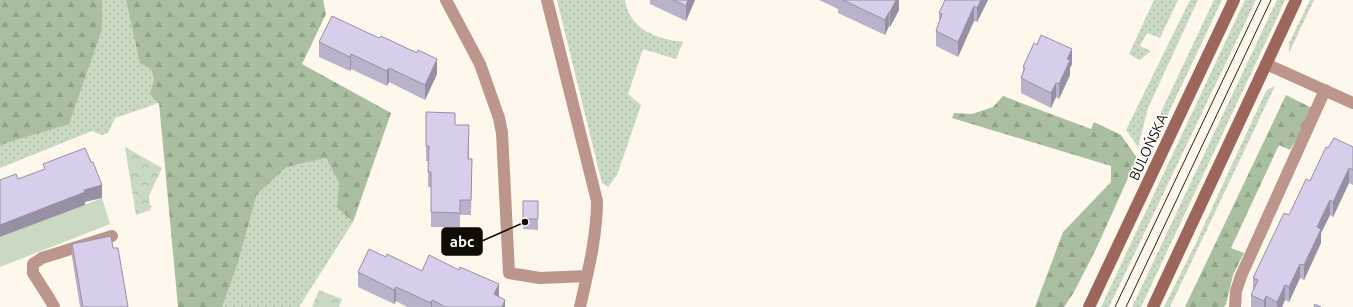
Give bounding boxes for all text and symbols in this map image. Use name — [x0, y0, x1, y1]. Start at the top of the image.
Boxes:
street label: BULOŃSKA — [1125, 111, 1170, 183]
callout: abc — [442, 228, 482, 255]
text: abc — [450, 233, 474, 250]

